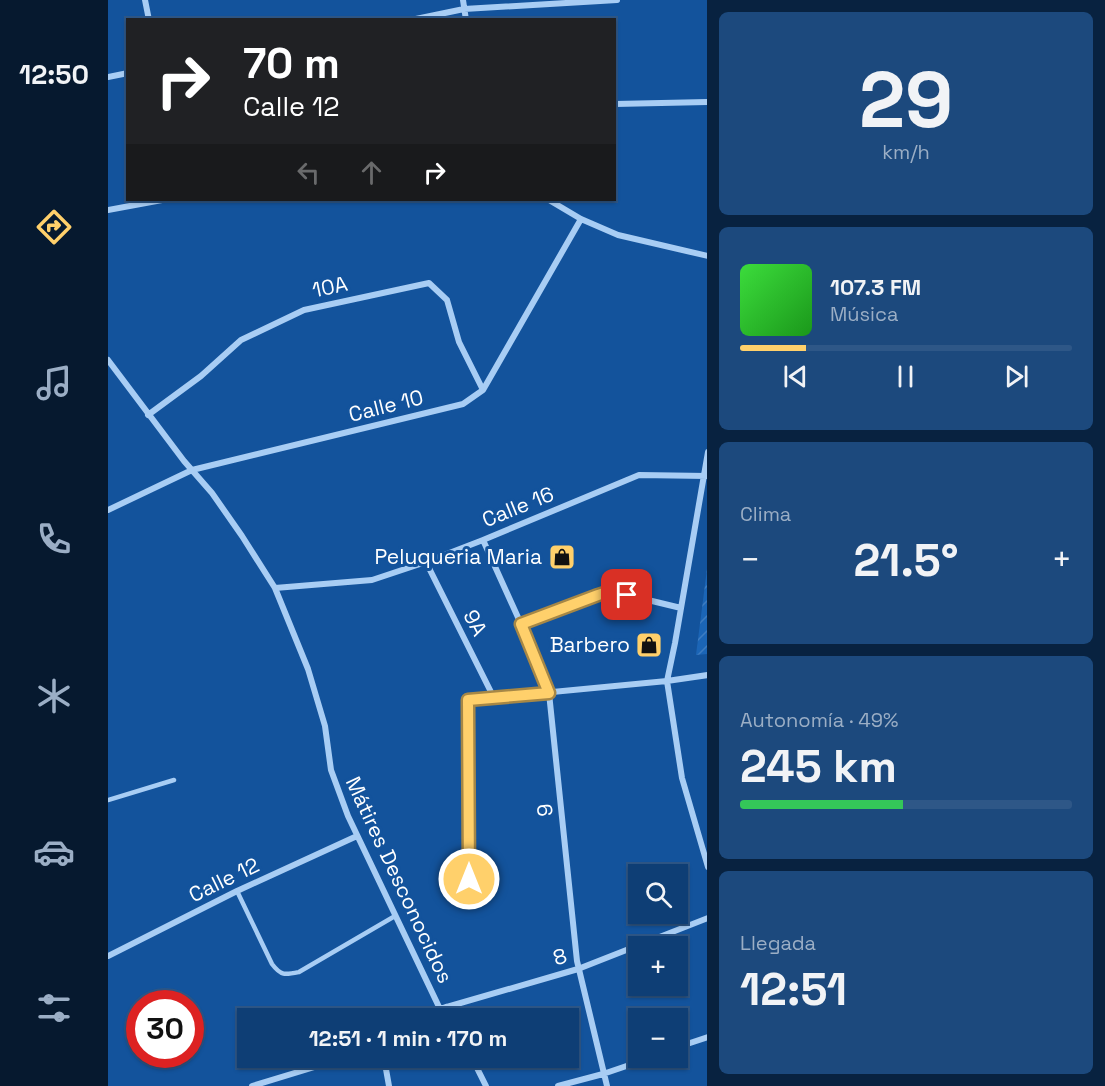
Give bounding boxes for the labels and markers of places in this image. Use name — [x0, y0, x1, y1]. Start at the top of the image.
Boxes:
shop icon: Peluqueria Maria — [547, 542, 577, 572]
place label: Peluqueria Maria — [375, 543, 542, 570]
pin — [601, 569, 652, 620]
shop icon: Barbero — [634, 630, 664, 660]
place label: Barbero — [550, 631, 630, 658]

